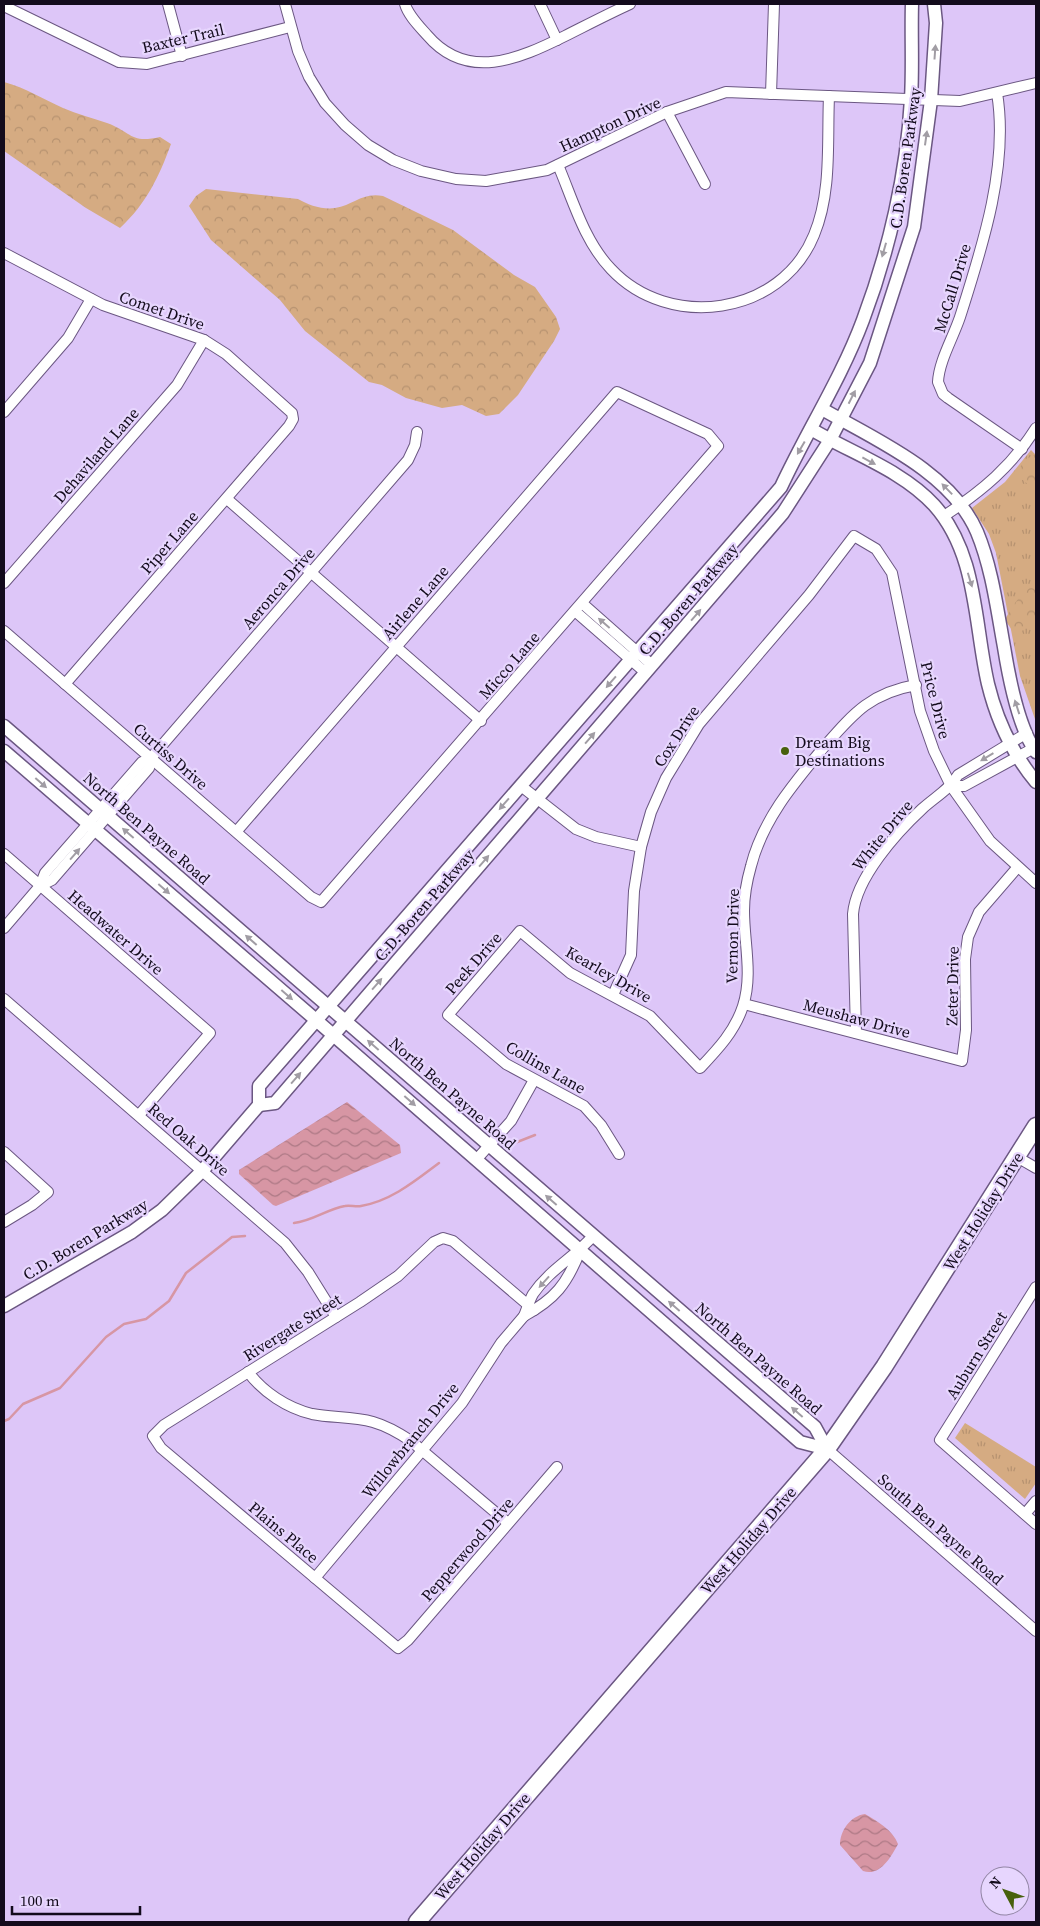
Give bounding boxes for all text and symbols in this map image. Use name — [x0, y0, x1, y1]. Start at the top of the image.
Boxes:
street label: Baxter Trail — [140, 18, 226, 58]
one-way arrow — [931, 44, 939, 60]
street label: C.D. Boren Parkway — [884, 85, 926, 230]
street label: Hampton Drive — [556, 91, 664, 157]
one-way arrow — [922, 130, 930, 146]
street label: McCall Drive — [928, 241, 976, 335]
one-way arrow — [880, 243, 888, 258]
street label: Comet Drive — [116, 285, 208, 335]
one-way arrow — [848, 390, 856, 404]
street label: Dehaviland Lane — [48, 402, 144, 508]
one-way arrow — [796, 441, 805, 454]
one-way arrow — [862, 457, 877, 465]
one-way arrow — [941, 484, 953, 496]
street label: Piper Lane — [135, 505, 203, 579]
street label: C.D. Boren Parkway — [633, 538, 743, 660]
street label: Aeronca Drive — [236, 542, 320, 634]
street label: Airlene Lane — [377, 560, 453, 644]
one-way arrow — [966, 573, 974, 588]
one-way arrow — [690, 608, 701, 621]
one-way arrow — [599, 617, 611, 629]
street label: Micco Lane — [474, 627, 544, 703]
street label: Price Drive — [916, 659, 956, 741]
one-way arrow — [606, 675, 617, 688]
one-way arrow — [1013, 699, 1021, 714]
street label: Cox Drive — [648, 701, 704, 771]
street label: Curtiss Drive — [129, 717, 213, 795]
place label: Dream Big Destinations — [795, 731, 885, 771]
one-way arrow — [584, 732, 595, 745]
marker: Dream Big Destinations — [779, 745, 791, 757]
one-way arrow — [980, 753, 993, 762]
street label: North Ben Payne Road — [79, 767, 215, 889]
one-way arrow — [34, 777, 47, 788]
street label: White Drive — [847, 795, 917, 875]
one-way arrow — [499, 798, 510, 811]
one-way arrow — [122, 828, 135, 839]
street label: C.D. Boren Parkway — [369, 844, 479, 966]
one-way arrow — [69, 848, 80, 860]
one-way arrow — [478, 855, 489, 868]
one-way arrow — [157, 883, 169, 895]
street label: Headwater Drive — [64, 884, 168, 980]
street label: Vernon Drive — [720, 888, 744, 984]
street label: Peek Drive — [440, 927, 506, 999]
one-way arrow — [245, 934, 258, 945]
street label: Kearley Drive — [562, 940, 656, 1008]
street label: Zeter Drive — [940, 946, 964, 1026]
one-way arrow — [371, 978, 382, 990]
one-way arrow — [280, 989, 292, 1001]
street label: Meushaw Drive — [801, 993, 913, 1043]
street label: North Ben Payne Road — [385, 1032, 521, 1154]
street label: Collins Lane — [502, 1035, 590, 1099]
one-way arrow — [367, 1039, 379, 1051]
one-way arrow — [290, 1073, 302, 1085]
one-way arrow — [403, 1096, 416, 1107]
street label: Red Oak Drive — [143, 1097, 235, 1181]
street label: West Holiday Drive — [938, 1147, 1028, 1275]
street label: C.D. Boren Parkway — [18, 1193, 152, 1285]
one-way arrow — [544, 1194, 557, 1205]
one-way arrow — [538, 1276, 550, 1288]
street label: Rivergate Street — [239, 1288, 346, 1366]
street label: North Ben Payne Road — [691, 1297, 827, 1419]
one-way arrow — [668, 1300, 681, 1311]
street label: Auburn Street — [940, 1306, 1012, 1403]
street label: Willowbranch Drive — [356, 1377, 464, 1503]
one-way arrow — [791, 1406, 804, 1417]
street label: South Ben Payne Road — [873, 1468, 1009, 1590]
street label: West Holiday Drive — [695, 1481, 801, 1599]
street label: Pepperwood Drive — [416, 1492, 518, 1606]
street label: Plains Place — [244, 1496, 324, 1568]
street label: West Holiday Drive — [429, 1787, 535, 1905]
north arrow — [980, 1866, 1030, 1916]
text: N — [984, 1872, 1006, 1893]
scale bar — [12, 1884, 140, 1916]
text: 100 m — [20, 1890, 60, 1911]

